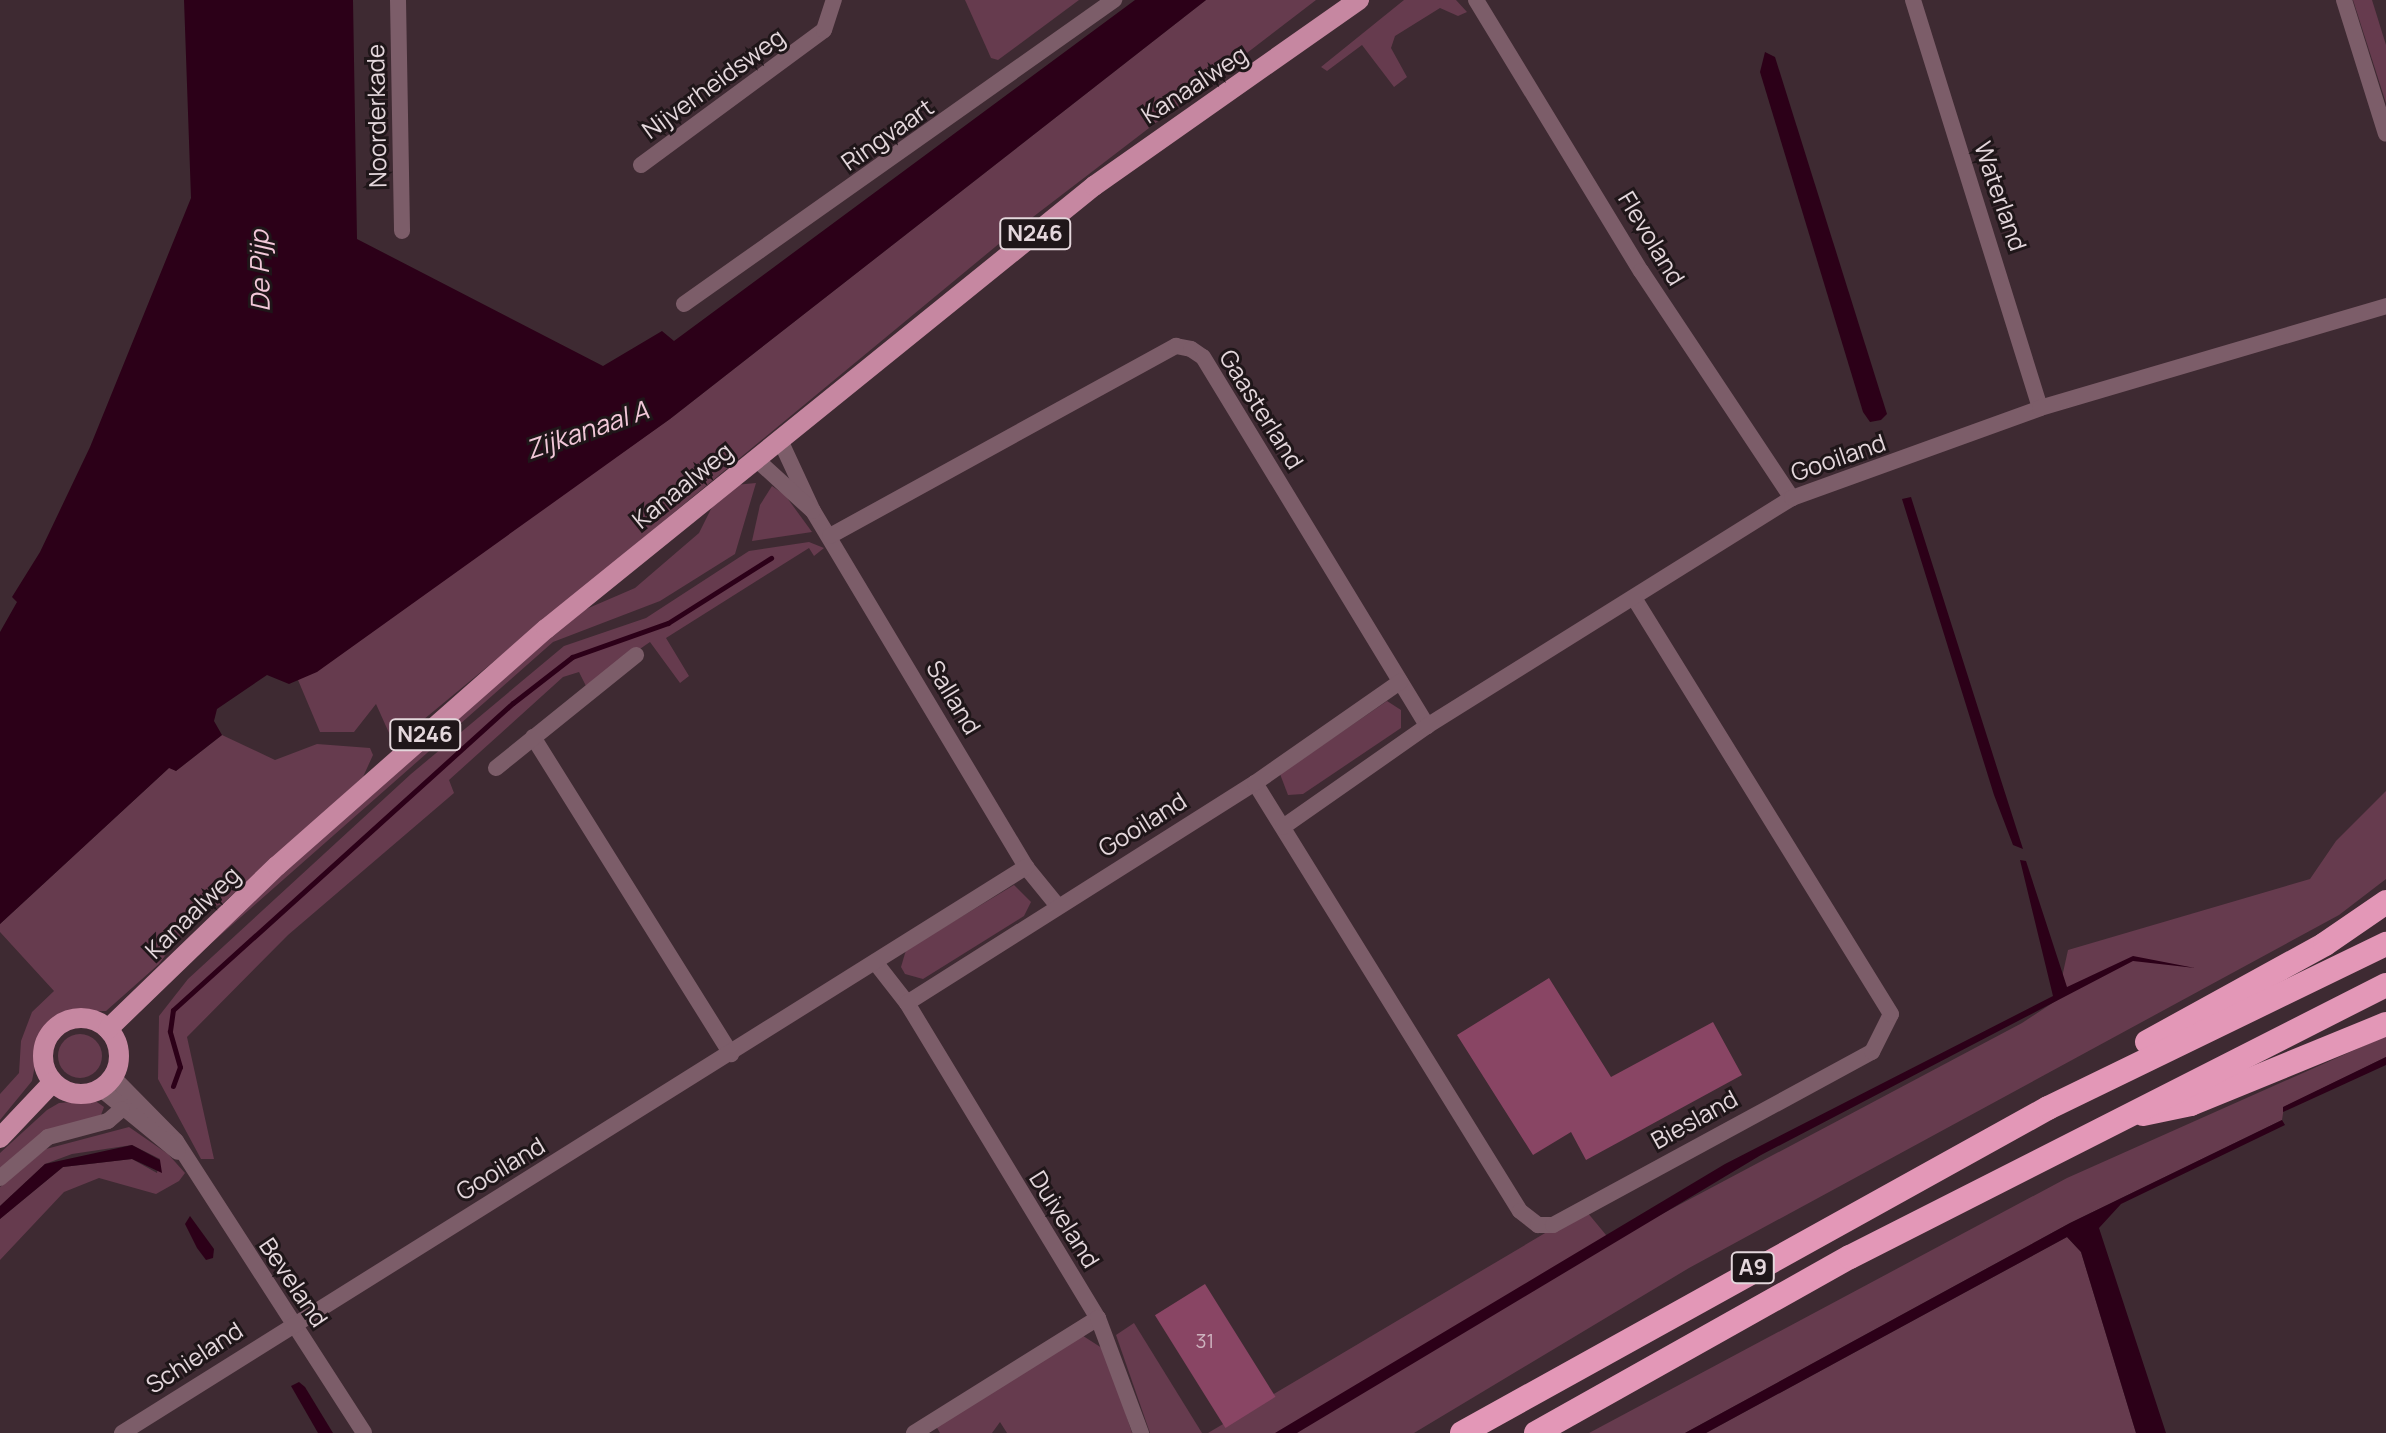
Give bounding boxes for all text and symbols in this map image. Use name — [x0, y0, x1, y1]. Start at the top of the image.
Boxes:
street label: Nijverheidsweg — [636, 22, 790, 144]
street label: Kanaalweg — [1136, 39, 1252, 129]
street label: Noorderkade — [360, 44, 392, 188]
street label: Ringvaart — [835, 92, 939, 176]
street label: Waterland — [1969, 137, 2033, 255]
street label: Flevoland — [1613, 186, 1691, 290]
road number: N246 — [999, 216, 1071, 252]
water label: De Pijp — [244, 230, 276, 312]
street label: Gaasterland — [1214, 344, 1310, 474]
water label: Zijkanaal A — [521, 394, 653, 466]
street label: Gooiland — [1787, 427, 1889, 487]
street label: Kanaalweg — [626, 436, 738, 534]
street label: Salland — [921, 655, 987, 739]
road number: N246 — [389, 717, 461, 753]
street label: Gooiland — [1093, 786, 1191, 862]
street label: Kanaalweg — [139, 860, 245, 964]
street label: Biesland — [1646, 1084, 1742, 1154]
street label: Gooiland — [450, 1130, 550, 1206]
street label: Duiveland — [1024, 1165, 1106, 1273]
street label: Beveland — [254, 1232, 334, 1332]
road number: A9 — [1729, 1250, 1777, 1286]
street label: Schieland — [140, 1315, 248, 1399]
house number: 31 — [1196, 1328, 1214, 1352]

